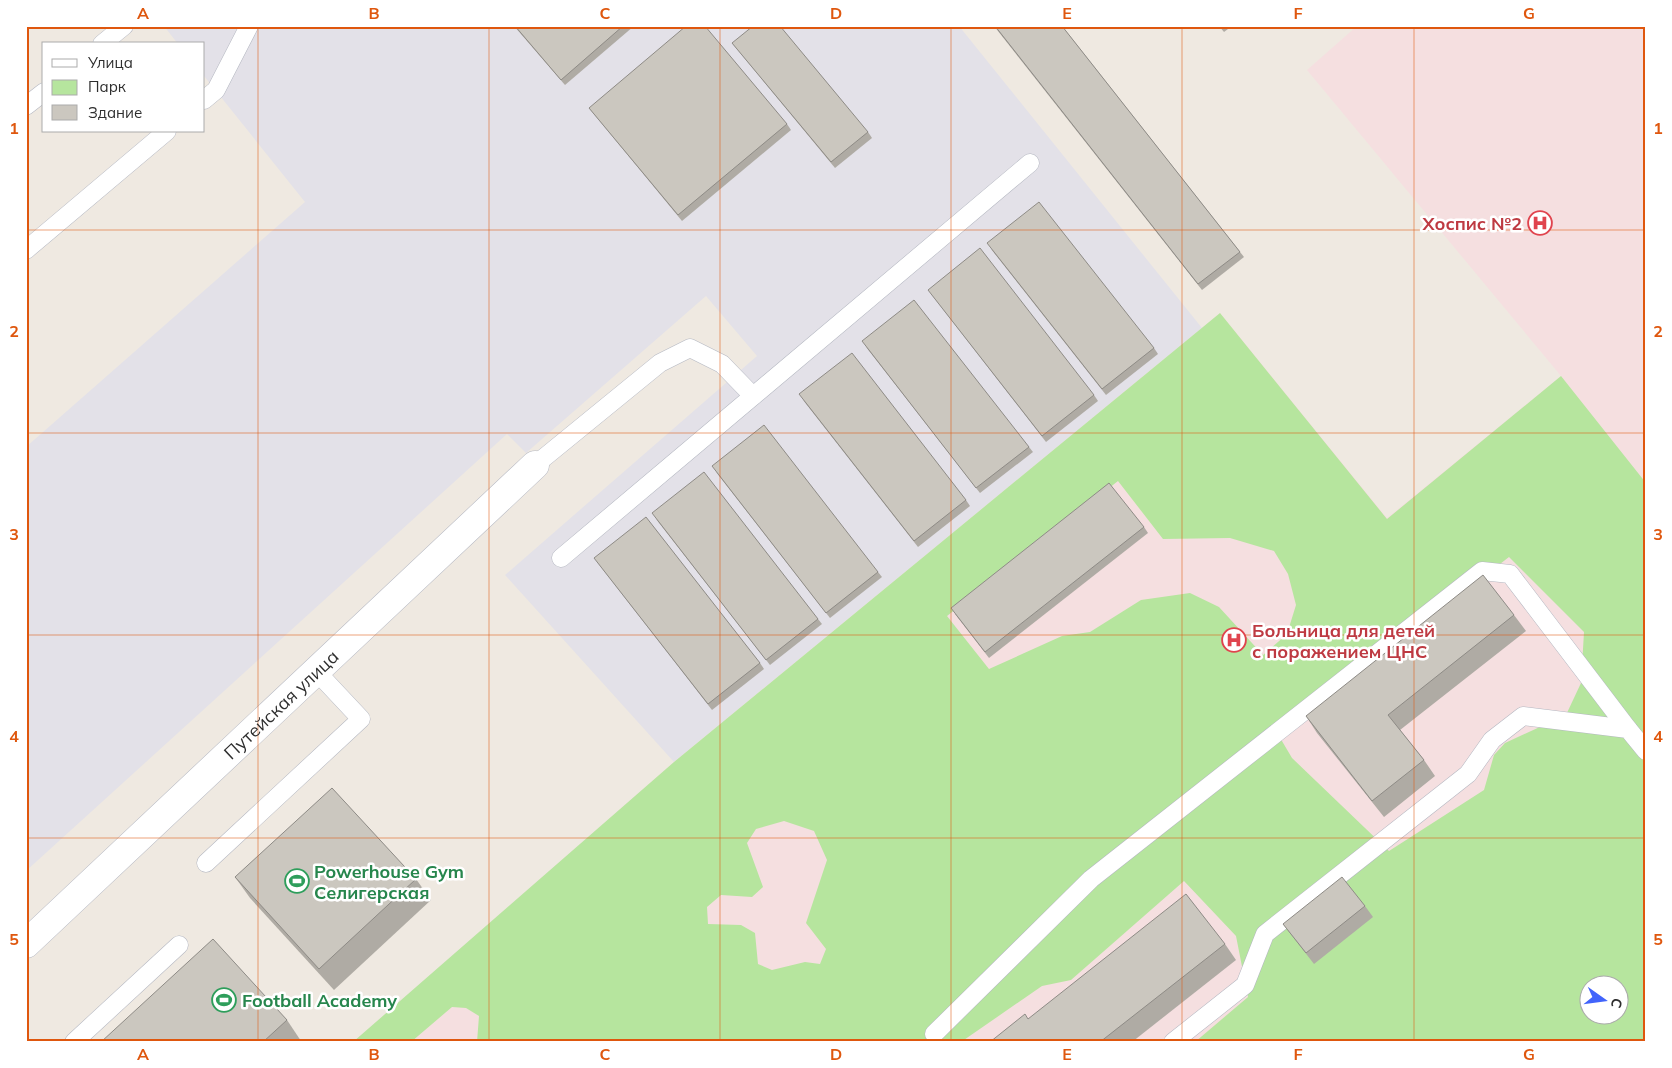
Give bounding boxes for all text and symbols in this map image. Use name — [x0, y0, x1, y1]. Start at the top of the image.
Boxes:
text: A — [137, 3, 149, 23]
text: B — [368, 3, 380, 23]
text: C — [600, 3, 611, 23]
text: D — [830, 3, 842, 23]
text: E — [1062, 3, 1072, 23]
text: F — [1293, 3, 1303, 23]
text: G — [1523, 3, 1535, 23]
legend — [42, 42, 205, 132]
text: Улица — [87, 53, 133, 72]
text: Парк — [88, 77, 127, 96]
text: Здание — [88, 103, 142, 122]
text: 1 — [9, 118, 19, 138]
text: 1 — [1653, 118, 1663, 138]
hospital icon: Хоспис №2 — [1527, 210, 1553, 236]
place label: Хоспис №2 — [1422, 212, 1522, 235]
text: 2 — [9, 321, 19, 341]
text: 2 — [1653, 321, 1663, 341]
text: 3 — [9, 524, 19, 544]
text: 3 — [1653, 524, 1663, 544]
place label: Больница для детей с поражением ЦНС — [1252, 619, 1435, 663]
hospital icon: Больница для детей с поражением ЦНС — [1221, 627, 1247, 653]
street label: Путейская улица — [219, 645, 343, 764]
text: 4 — [9, 726, 19, 746]
text: 4 — [1653, 726, 1663, 746]
place label: Powerhouse Gym Селигерская — [314, 860, 464, 904]
sports icon: Powerhouse Gym Селигерская — [284, 868, 310, 894]
text: 5 — [9, 929, 19, 949]
text: 5 — [1653, 929, 1663, 949]
north arrow — [1580, 976, 1630, 1026]
sports icon: Football Academy — [211, 987, 237, 1013]
place label: Football Academy — [242, 989, 397, 1012]
text: С — [1607, 996, 1627, 1010]
text: A — [137, 1044, 149, 1064]
text: B — [368, 1044, 380, 1064]
text: C — [600, 1044, 611, 1064]
text: D — [830, 1044, 842, 1064]
text: E — [1062, 1044, 1072, 1064]
text: F — [1293, 1044, 1303, 1064]
text: G — [1523, 1044, 1535, 1064]

